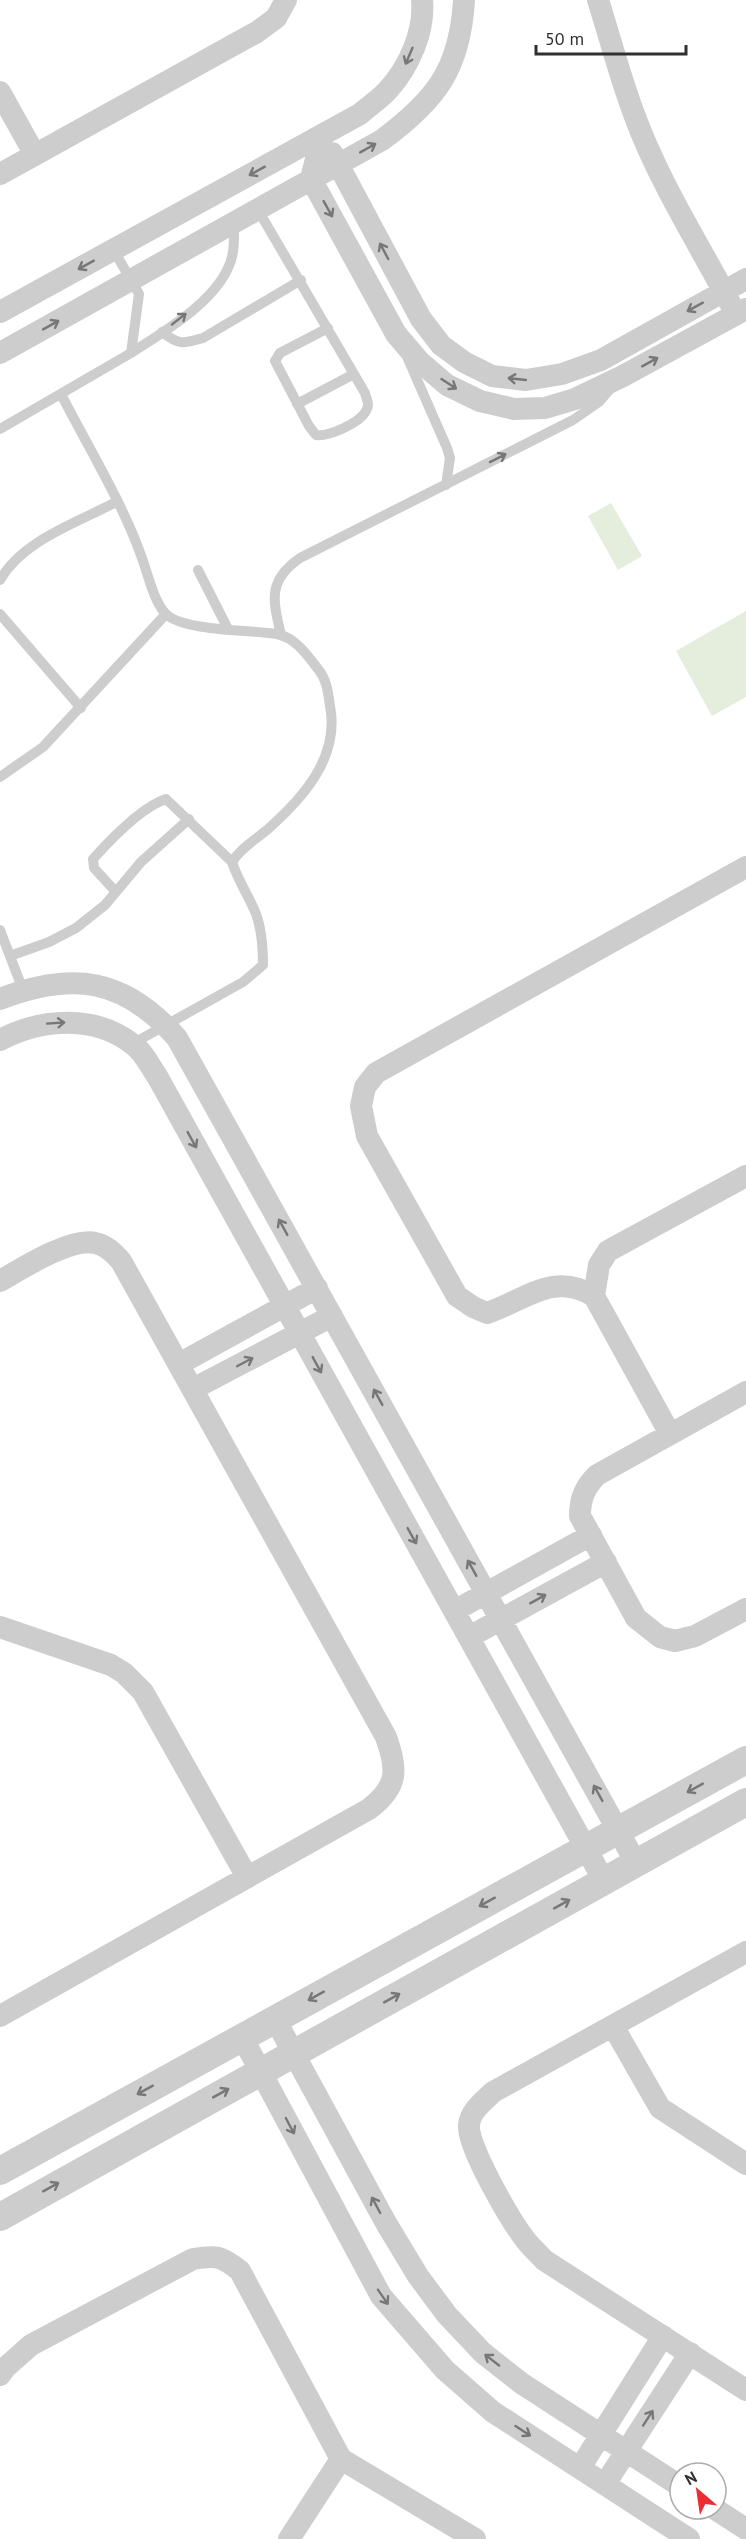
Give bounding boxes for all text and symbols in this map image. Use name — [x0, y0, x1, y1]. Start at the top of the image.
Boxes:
scale bar — [536, 18, 686, 56]
text: 50 m — [545, 27, 584, 50]
one-way arrow — [403, 47, 414, 65]
one-way arrow — [359, 142, 376, 154]
one-way arrow — [248, 166, 266, 177]
one-way arrow — [322, 200, 334, 217]
one-way arrow — [378, 243, 390, 260]
one-way arrow — [77, 259, 94, 271]
one-way arrow — [687, 302, 704, 314]
one-way arrow — [171, 313, 187, 325]
one-way arrow — [42, 319, 59, 331]
one-way arrow — [640, 356, 658, 367]
one-way arrow — [507, 373, 527, 384]
one-way arrow — [440, 379, 457, 391]
one-way arrow — [489, 452, 507, 464]
one-way arrow — [45, 1017, 65, 1028]
one-way arrow — [187, 1130, 198, 1148]
one-way arrow — [277, 1219, 289, 1236]
one-way arrow — [235, 1356, 253, 1367]
one-way arrow — [312, 1356, 324, 1373]
one-way arrow — [371, 1389, 383, 1406]
one-way arrow — [407, 1526, 418, 1544]
one-way arrow — [466, 1560, 478, 1577]
one-way arrow — [529, 1593, 547, 1604]
one-way arrow — [687, 1782, 704, 1794]
one-way arrow — [592, 1785, 603, 1803]
one-way arrow — [479, 1896, 496, 1908]
one-way arrow — [553, 1898, 570, 1910]
one-way arrow — [308, 1990, 325, 2002]
one-way arrow — [383, 1992, 400, 2004]
one-way arrow — [137, 2085, 155, 2096]
one-way arrow — [212, 2087, 229, 2099]
one-way arrow — [284, 2116, 296, 2134]
one-way arrow — [42, 2181, 59, 2193]
one-way arrow — [370, 2197, 382, 2214]
one-way arrow — [377, 2288, 389, 2304]
one-way arrow — [484, 2353, 500, 2366]
one-way arrow — [642, 2410, 654, 2426]
one-way arrow — [514, 2424, 531, 2437]
north arrow — [668, 2461, 728, 2521]
text: N — [681, 2467, 700, 2489]

